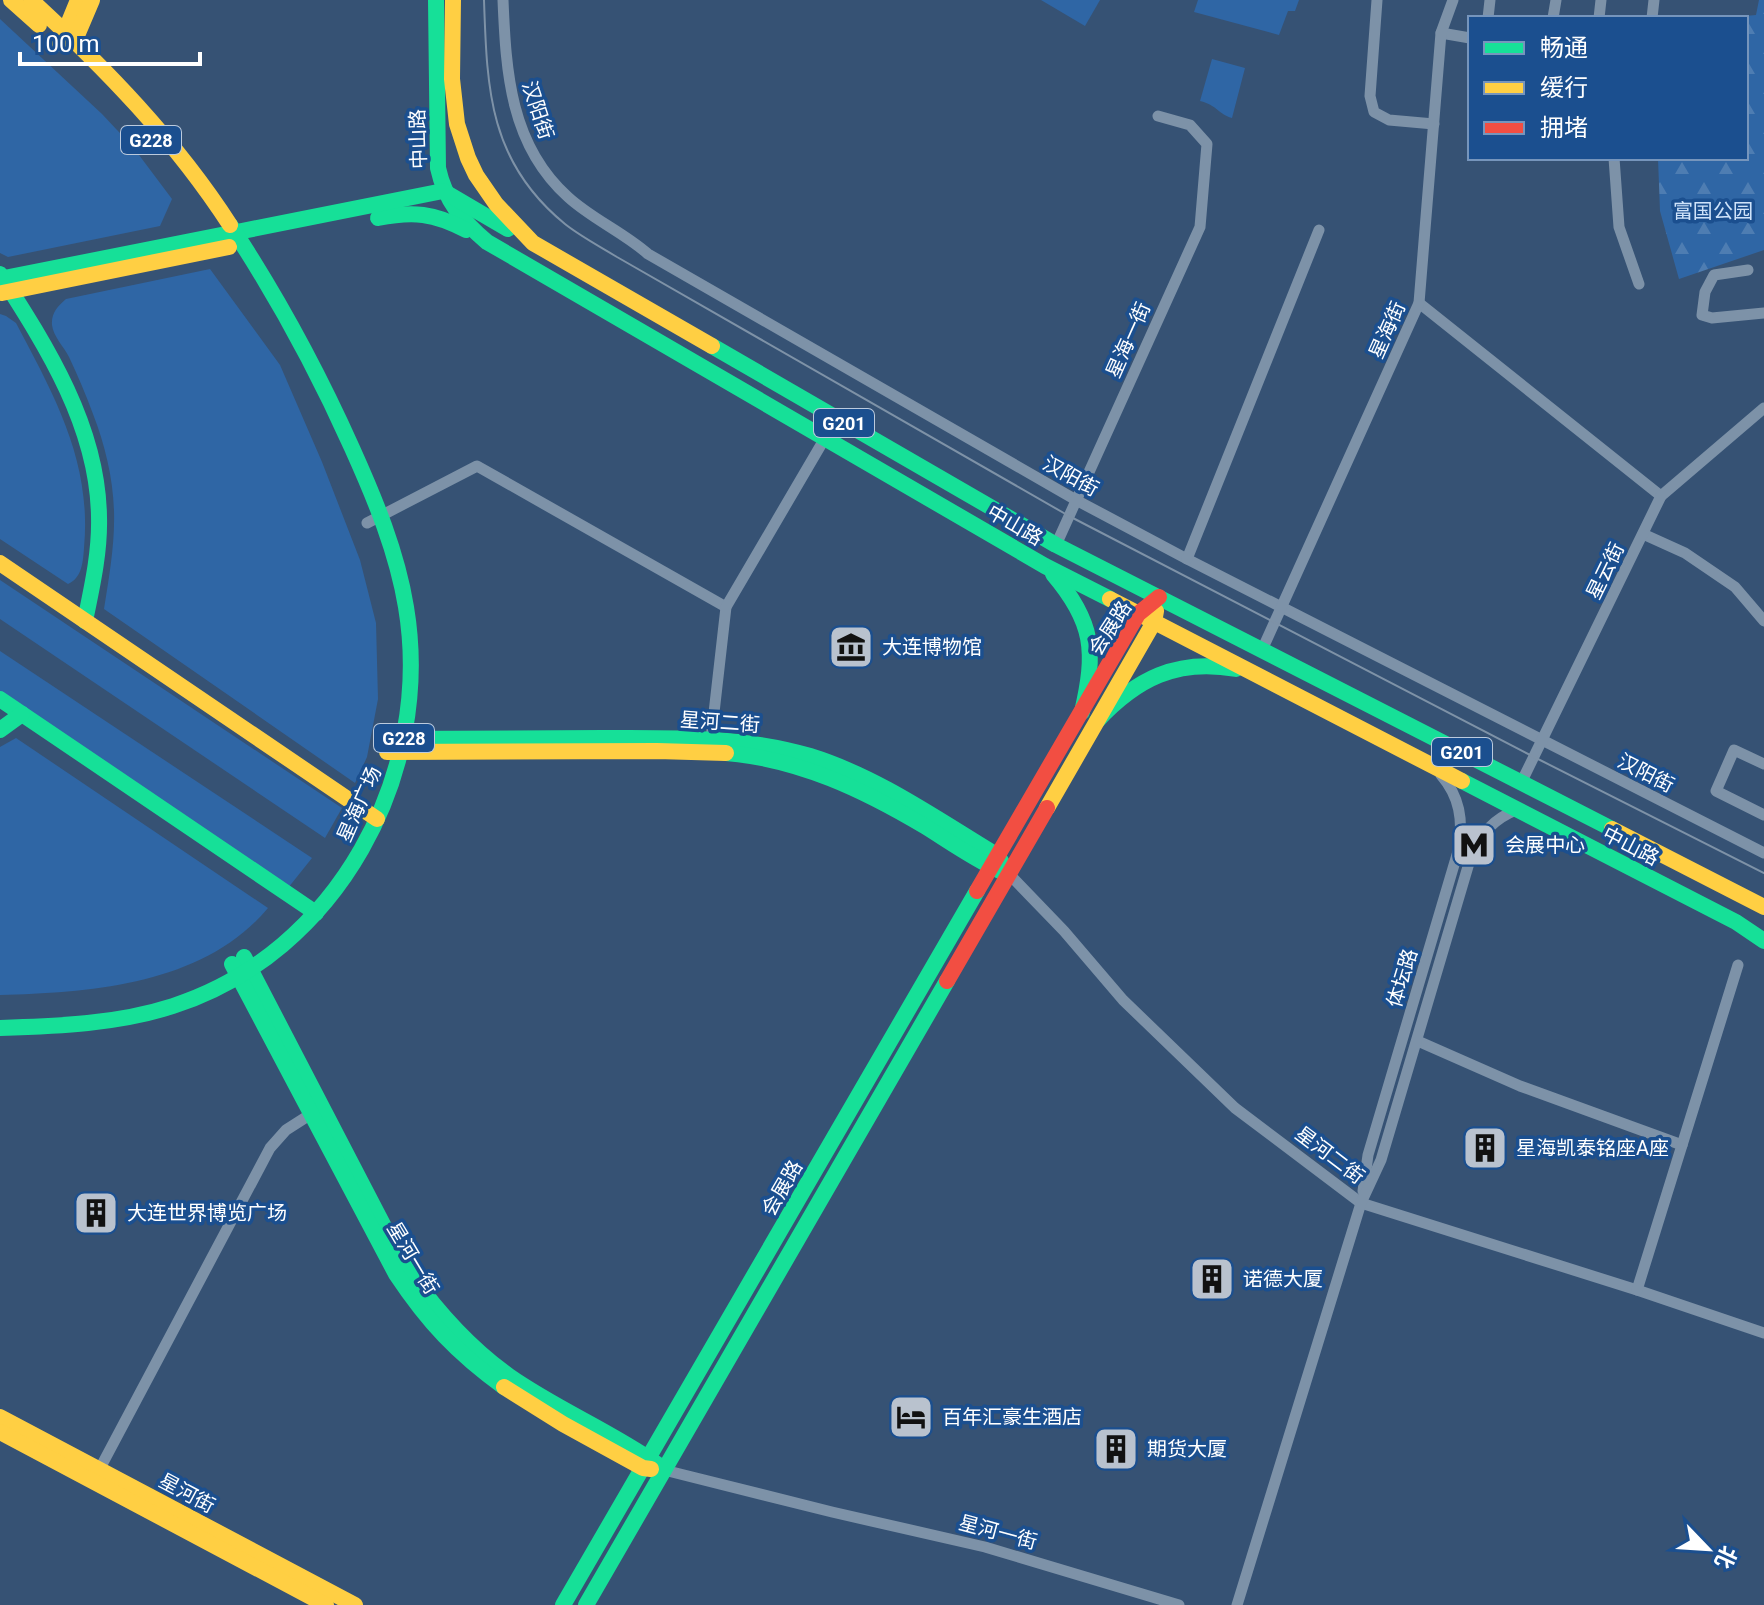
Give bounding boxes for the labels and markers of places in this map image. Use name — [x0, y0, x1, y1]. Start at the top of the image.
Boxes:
museum icon: 大连博物馆 — [827, 623, 875, 671]
place label: 大连博物馆 — [882, 635, 982, 659]
metro station icon: 会展中心 — [1450, 821, 1498, 869]
place label: 会展中心 — [1505, 833, 1585, 857]
building icon: 星海凯泰铭座A座 — [1461, 1124, 1509, 1172]
place label: 星海凯泰铭座A座 — [1516, 1136, 1669, 1160]
building icon: 大连世界博览广场 — [72, 1189, 120, 1237]
place label: 大连世界博览广场 — [127, 1201, 287, 1225]
building icon: 诺德大厦 — [1188, 1255, 1236, 1303]
place label: 诺德大厦 — [1243, 1267, 1323, 1291]
hotel icon: 百年汇豪生酒店 — [887, 1393, 935, 1441]
place label: 百年汇豪生酒店 — [942, 1405, 1082, 1429]
building icon: 期货大厦 — [1092, 1425, 1140, 1473]
place label: 期货大厦 — [1147, 1437, 1227, 1461]

